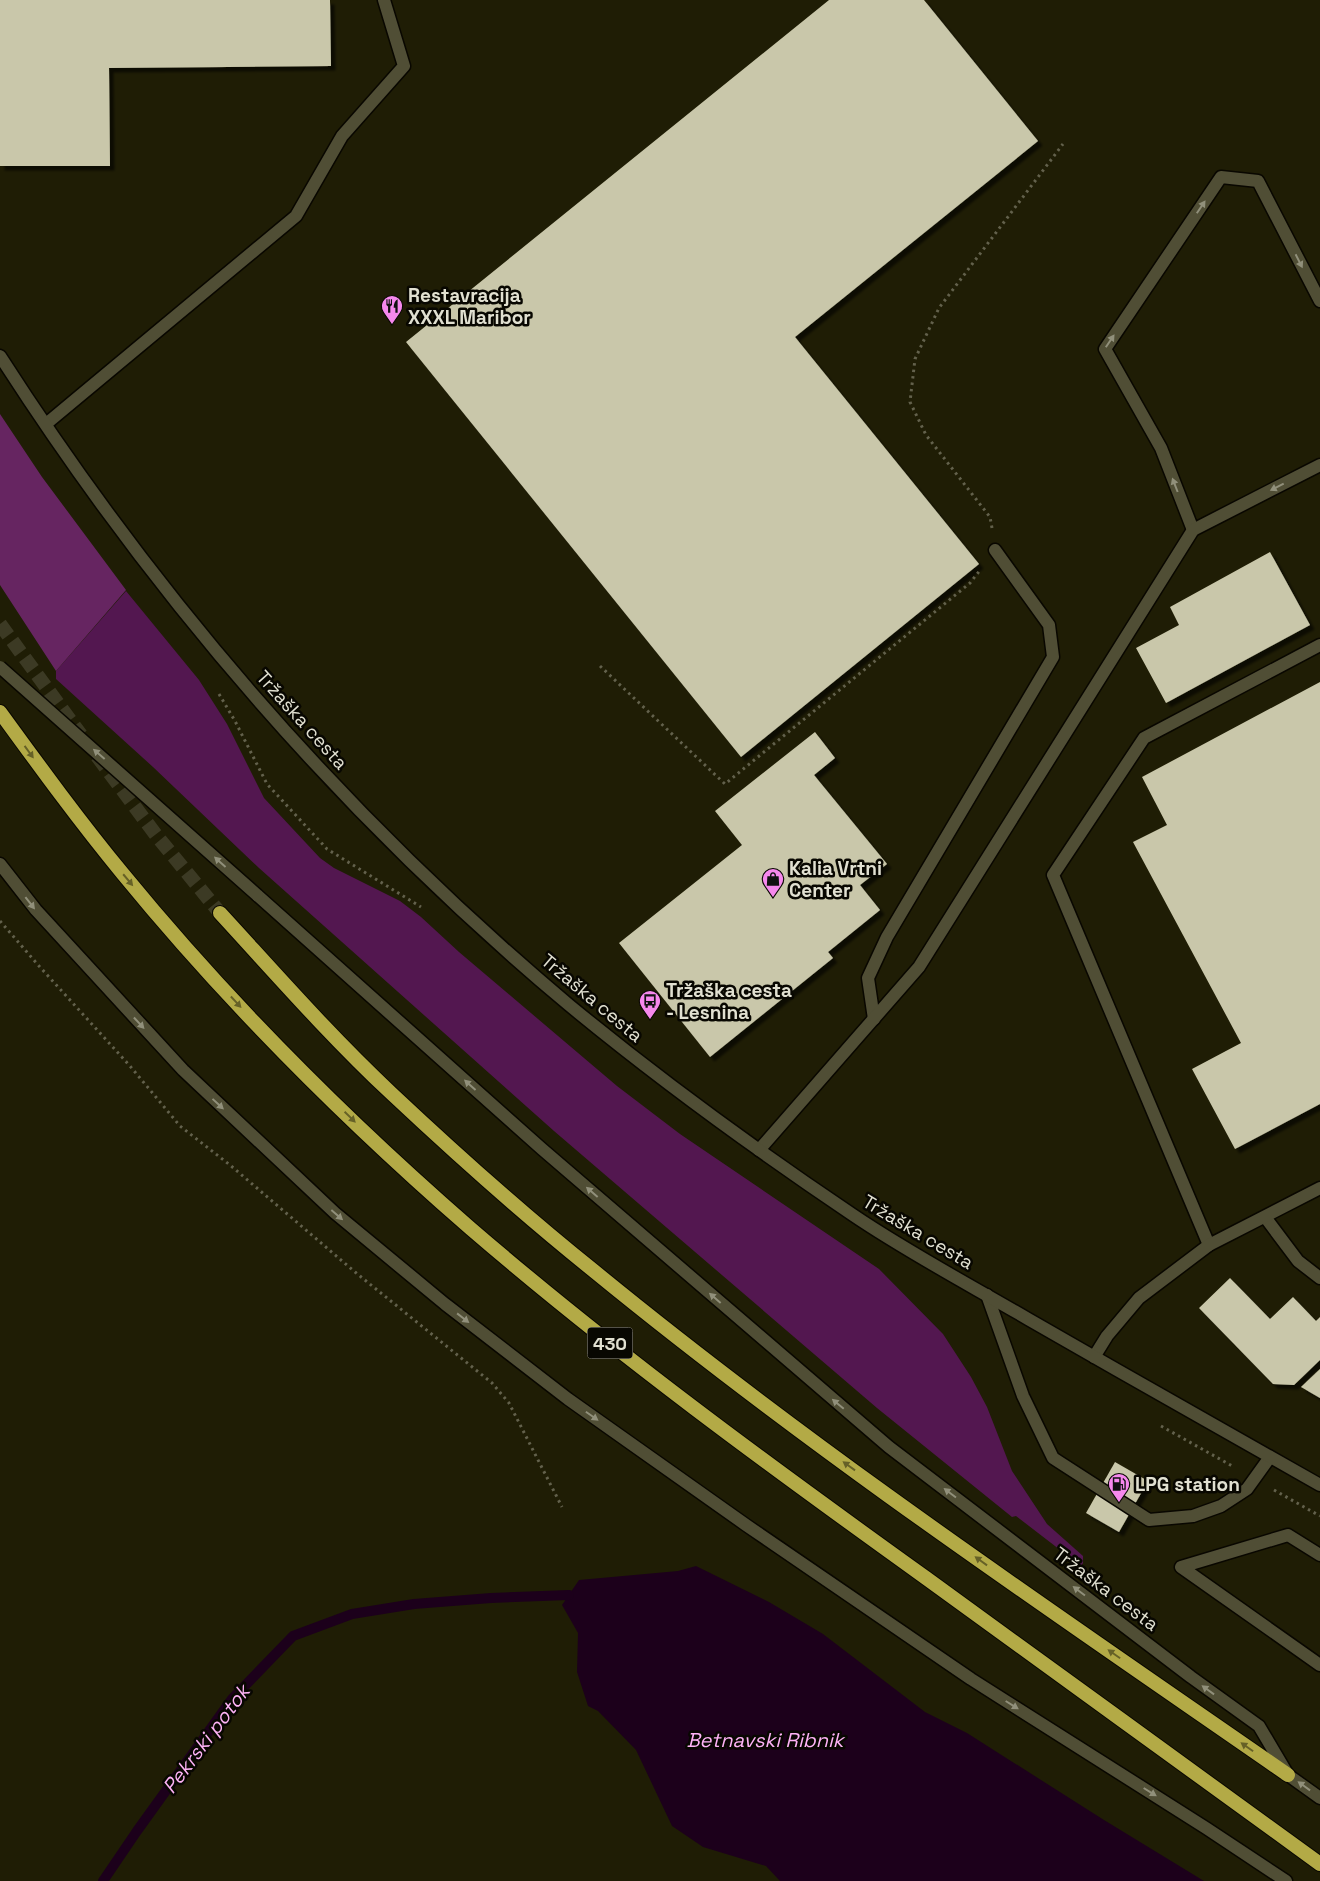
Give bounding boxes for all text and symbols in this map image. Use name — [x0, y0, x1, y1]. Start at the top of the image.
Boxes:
one-way arrow — [1196, 200, 1206, 213]
one-way arrow — [1295, 254, 1303, 268]
place label: Restavracija XXXL Maribor — [408, 283, 531, 330]
restaurant icon: Restavracija XXXL Maribor — [380, 294, 404, 325]
one-way arrow — [1105, 335, 1115, 348]
one-way arrow — [1171, 477, 1179, 492]
one-way arrow — [1269, 483, 1284, 491]
street label: Tržaška cesta — [251, 665, 353, 775]
one-way arrow — [24, 745, 34, 759]
one-way arrow — [93, 749, 106, 760]
one-way arrow — [215, 856, 227, 868]
place label: Kalia Vrtni Center — [789, 856, 882, 903]
shop icon: Kalia Vrtni Center — [761, 867, 785, 898]
one-way arrow — [122, 874, 133, 886]
one-way arrow — [25, 896, 36, 909]
street label: Tržaška cesta — [536, 948, 648, 1048]
place label: Tržaška cesta - Lesnina — [666, 978, 792, 1025]
bus stop icon: Tržaška cesta - Lesnina — [638, 989, 662, 1020]
one-way arrow — [230, 995, 242, 1007]
one-way arrow — [133, 1017, 145, 1029]
one-way arrow — [464, 1079, 476, 1091]
one-way arrow — [212, 1098, 224, 1110]
one-way arrow — [344, 1111, 356, 1123]
one-way arrow — [586, 1186, 598, 1198]
street label: Tržaška cesta — [858, 1189, 978, 1275]
one-way arrow — [330, 1209, 342, 1221]
one-way arrow — [708, 1293, 721, 1304]
one-way arrow — [456, 1312, 469, 1323]
road number: 430 — [588, 1328, 632, 1359]
one-way arrow — [832, 1398, 845, 1409]
one-way arrow — [585, 1411, 599, 1421]
one-way arrow — [842, 1461, 856, 1471]
fuel station icon: LPG station — [1107, 1472, 1131, 1503]
place label: LPG station — [1135, 1472, 1240, 1497]
one-way arrow — [943, 1488, 956, 1498]
street label: Tržaška cesta — [1048, 1541, 1164, 1637]
one-way arrow — [974, 1556, 988, 1566]
one-way arrow — [1073, 1586, 1086, 1597]
one-way arrow — [1107, 1649, 1121, 1659]
water label: Pekrski potok — [157, 1678, 257, 1799]
one-way arrow — [1202, 1684, 1215, 1695]
one-way arrow — [1006, 1701, 1019, 1710]
water label: Betnavski Ribnik — [686, 1727, 846, 1753]
one-way arrow — [1241, 1742, 1254, 1752]
one-way arrow — [1298, 1781, 1311, 1792]
one-way arrow — [1143, 1787, 1156, 1797]

